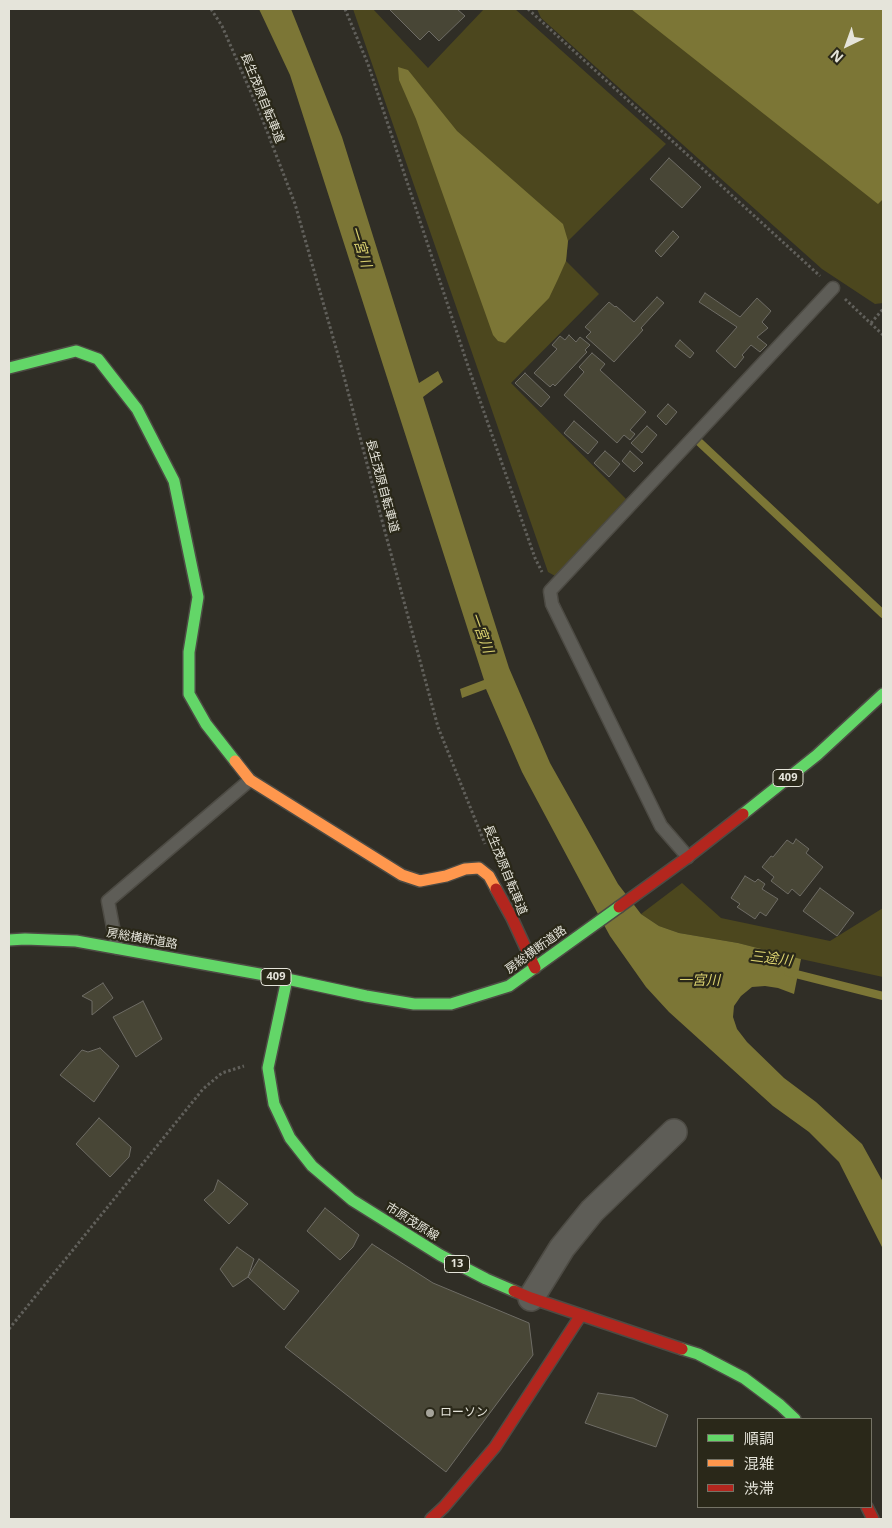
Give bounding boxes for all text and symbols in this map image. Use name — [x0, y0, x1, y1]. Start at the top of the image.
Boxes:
north arrow — [822, 20, 872, 70]
text: N — [826, 46, 847, 67]
street label: 長生茂原自転車道 — [237, 51, 287, 145]
water label: 一宮川 — [346, 224, 374, 270]
street label: 長生茂原自転車道 — [363, 438, 401, 534]
water label: 一宮川 — [466, 610, 496, 656]
road number: 409 — [773, 770, 803, 786]
street label: 長生茂原自転車道 — [480, 823, 530, 917]
street label: 房総横断道路 — [503, 923, 569, 977]
street label: 房総横断道路 — [105, 926, 179, 952]
water label: 三途川 — [749, 948, 793, 970]
road number: 409 — [261, 969, 291, 986]
water label: 一宮川 — [678, 973, 720, 989]
street label: 市原茂原線 — [383, 1200, 441, 1244]
road number: 13 — [444, 1256, 470, 1272]
place label: ローソン — [440, 1406, 488, 1420]
marker: ローソン — [424, 1407, 436, 1419]
legend — [697, 1418, 872, 1508]
text: 順調 — [744, 1428, 774, 1448]
text: 混雑 — [744, 1453, 774, 1473]
text: 渋滞 — [744, 1478, 774, 1498]

